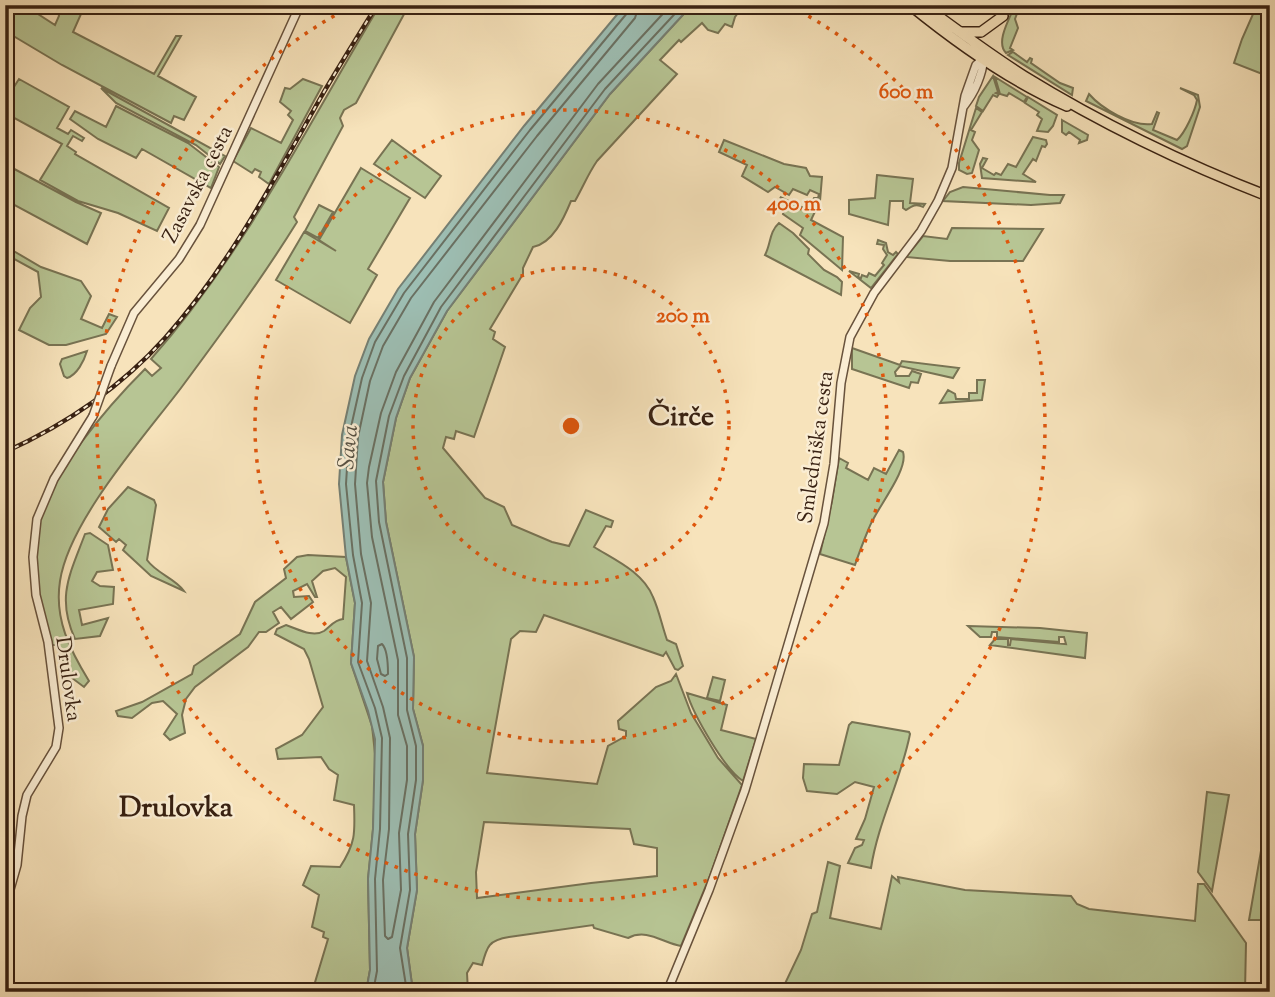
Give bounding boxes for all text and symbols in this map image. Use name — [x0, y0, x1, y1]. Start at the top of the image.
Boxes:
text: 600 m — [879, 78, 934, 108]
street label: Zasavska cesta — [156, 121, 241, 249]
text: 400 m — [766, 190, 822, 220]
text: 200 m — [656, 302, 711, 332]
street label: Smledniška cesta — [791, 369, 843, 526]
district label: Čirče — [648, 398, 714, 438]
centre of rings — [559, 414, 583, 438]
water label: Sava — [331, 423, 368, 471]
street label: Drulovka — [46, 635, 88, 724]
district label: Drulovka — [119, 789, 233, 829]

